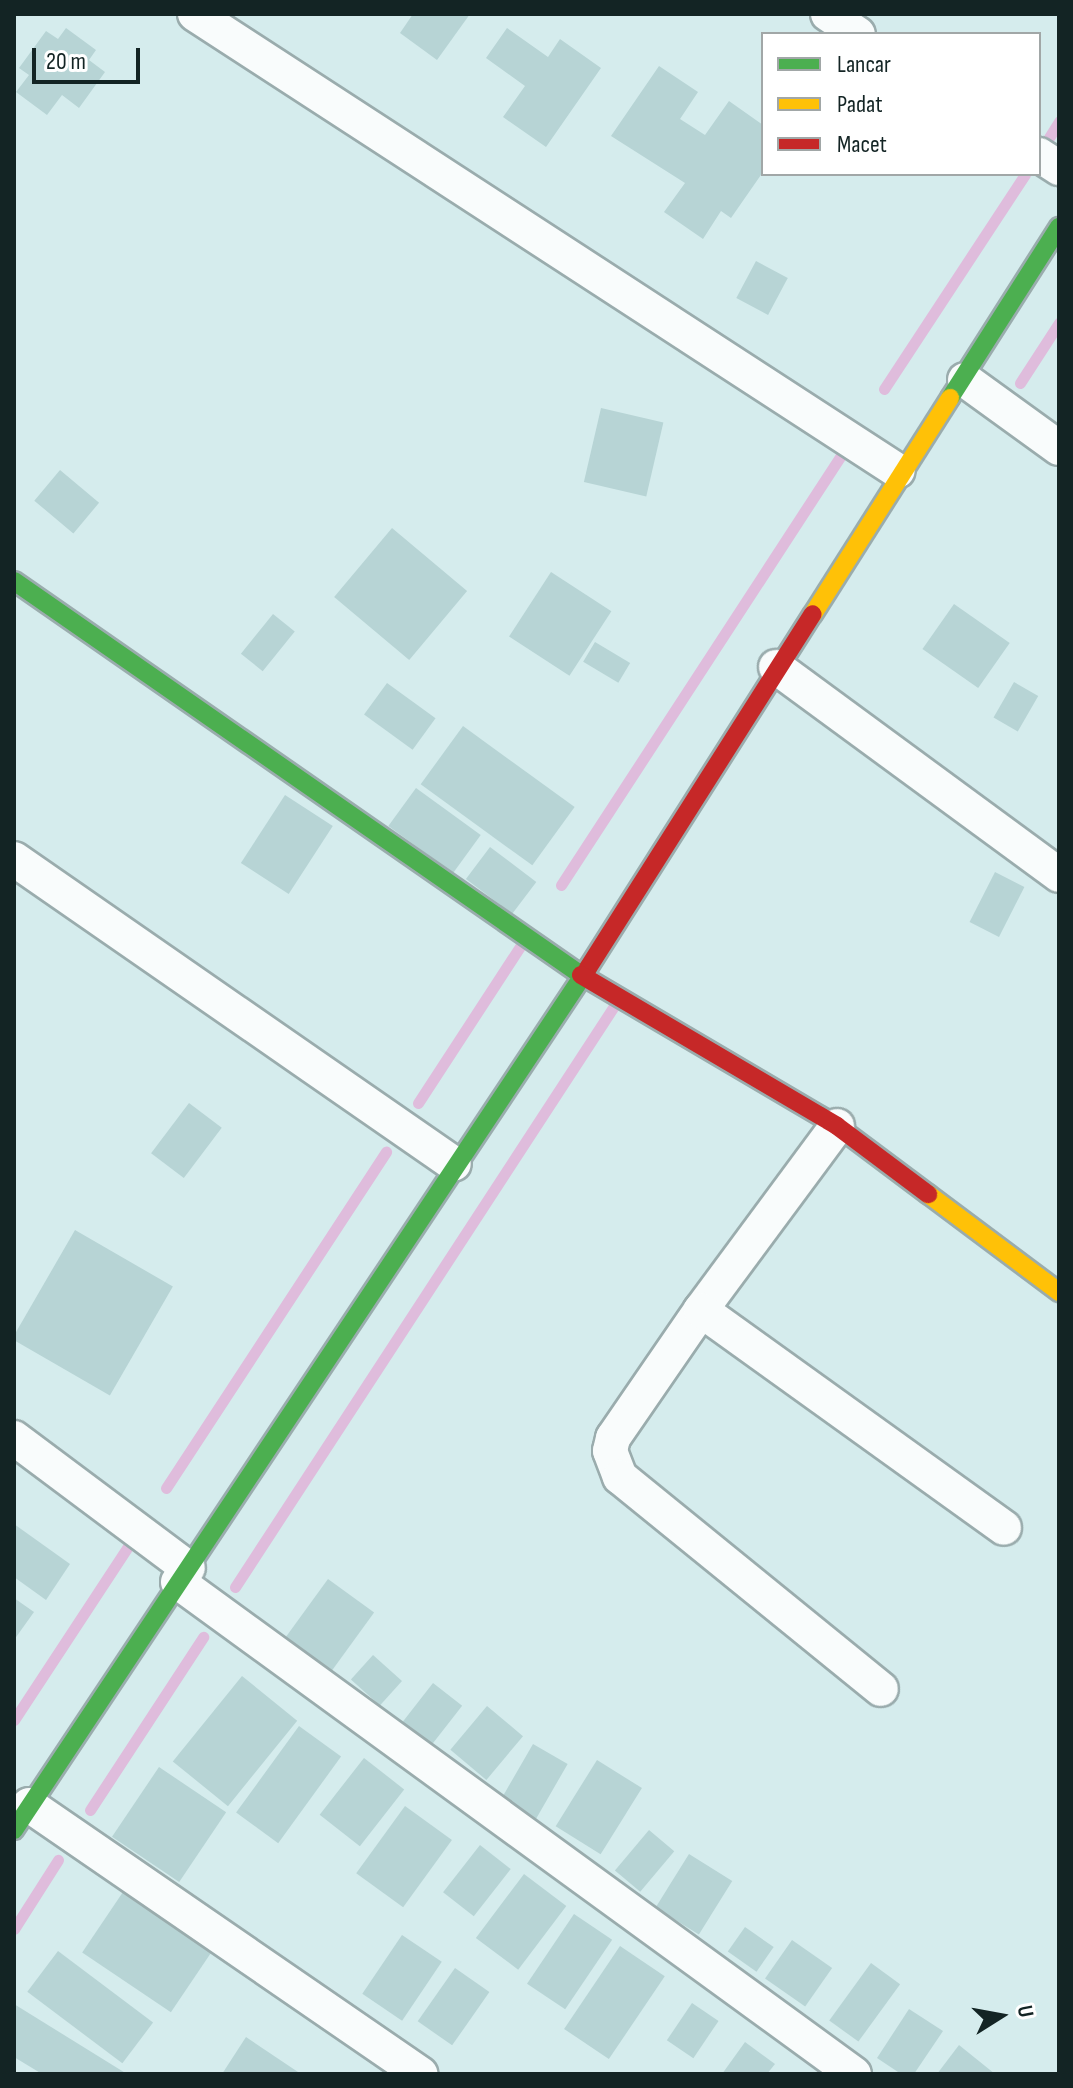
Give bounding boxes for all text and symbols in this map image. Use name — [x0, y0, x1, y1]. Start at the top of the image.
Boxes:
scale bar — [36, 32, 144, 82]
legend — [761, 32, 1041, 176]
text: 20 m — [46, 47, 86, 76]
text: Lancar — [837, 50, 891, 79]
text: Padat — [837, 90, 883, 119]
text: Macet — [837, 130, 887, 159]
north arrow — [961, 1976, 1041, 2056]
text: U — [1011, 2003, 1039, 2020]

